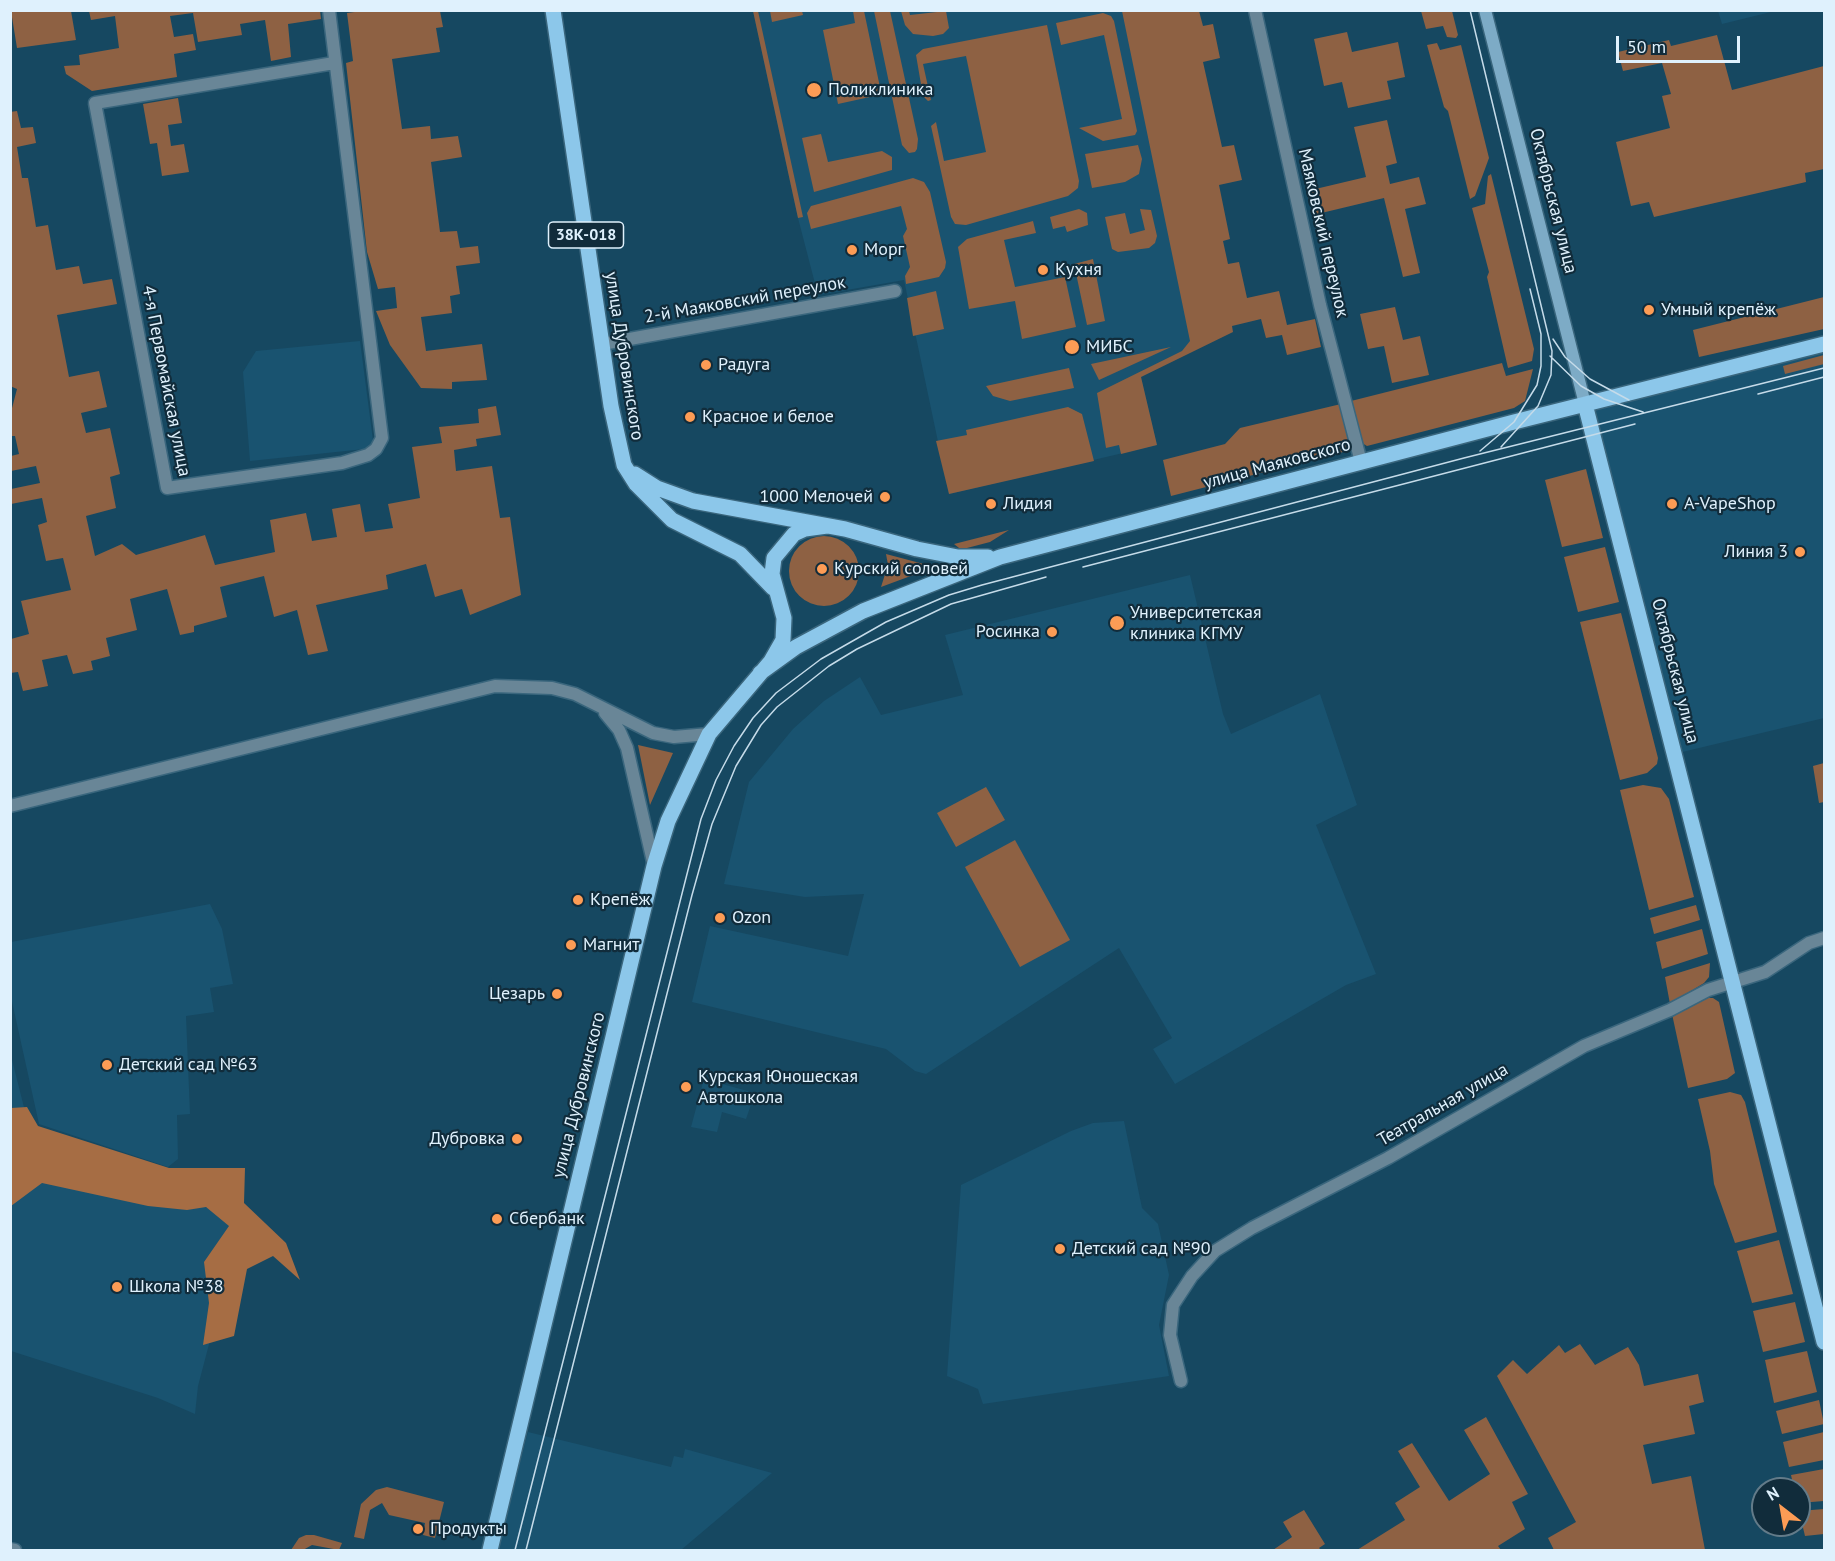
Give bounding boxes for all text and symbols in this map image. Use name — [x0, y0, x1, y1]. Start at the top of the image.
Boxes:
scale bar — [1619, 24, 1744, 62]
text: 50 m — [1627, 35, 1666, 58]
place label: Поликлиника — [828, 79, 933, 101]
marker: Поликлиника — [805, 81, 823, 99]
street label: Октябрьская улица — [1524, 126, 1582, 276]
street label: Маяковский переулок — [1293, 146, 1353, 320]
road number: 38К-018 — [548, 222, 624, 248]
place label: Морг — [864, 239, 904, 261]
marker: Морг — [845, 243, 859, 257]
place label: Кухня — [1055, 259, 1102, 281]
marker: Кухня — [1036, 263, 1050, 277]
street label: улица Дубровинского — [600, 270, 648, 442]
street label: 2-й Маяковский переулок — [643, 272, 847, 328]
street label: 4-я Первомайская улица — [137, 284, 195, 478]
place label: Умный крепёж — [1661, 299, 1776, 321]
marker: Умный крепёж — [1642, 303, 1656, 317]
place label: МИБС — [1086, 336, 1133, 358]
marker: МИБС — [1063, 338, 1081, 356]
place label: Радуга — [718, 354, 770, 376]
marker: Радуга — [699, 358, 713, 372]
place label: Красное и белое — [702, 406, 834, 428]
marker: Красное и белое — [683, 410, 697, 424]
street label: улица Маяковского — [1201, 434, 1353, 494]
place label: 1000 Мелочей — [759, 486, 873, 508]
marker: 1000 Мелочей — [878, 490, 892, 504]
place label: Лидия — [1003, 493, 1052, 515]
place label: A-VapeShop — [1684, 493, 1776, 515]
marker: Лидия — [984, 497, 998, 511]
marker: A-VapeShop — [1665, 497, 1679, 511]
place label: Линия 3 — [1724, 541, 1788, 563]
marker: Линия 3 — [1793, 545, 1807, 559]
place label: Курский соловей — [834, 558, 968, 580]
marker: Курский соловей — [815, 562, 829, 576]
street label: Октябрьская улица — [1646, 596, 1704, 746]
place label: Университетская клиника КГМУ — [1130, 602, 1261, 644]
marker: Университетская клиника КГМУ — [1108, 614, 1126, 632]
place label: Росинка — [976, 621, 1040, 643]
marker: Росинка — [1045, 625, 1059, 639]
place label: Крепёж — [590, 889, 650, 911]
marker: Крепёж — [571, 893, 585, 907]
place label: Ozon — [732, 907, 771, 929]
marker: Ozon — [713, 911, 727, 925]
place label: Магнит — [583, 934, 640, 956]
marker: Магнит — [564, 938, 578, 952]
place label: Цезарь — [489, 983, 545, 1005]
marker: Цезарь — [550, 987, 564, 1001]
street label: улица Дубровинского — [548, 1010, 610, 1180]
place label: Детский сад №63 — [119, 1054, 257, 1076]
marker: Детский сад №63 — [100, 1058, 114, 1072]
street label: Театральная улица — [1374, 1059, 1512, 1151]
place label: Курская Юношеская Автошкола — [698, 1066, 858, 1108]
marker: Курская Юношеская Автошкола — [679, 1080, 693, 1094]
place label: Дубровка — [429, 1128, 505, 1150]
marker: Дубровка — [510, 1132, 524, 1146]
place label: Сбербанк — [509, 1208, 585, 1230]
marker: Сбербанк — [490, 1212, 504, 1226]
place label: Детский сад №90 — [1072, 1238, 1210, 1260]
marker: Детский сад №90 — [1053, 1242, 1067, 1256]
place label: Школа №38 — [129, 1276, 224, 1298]
marker: Школа №38 — [110, 1280, 124, 1294]
north arrow — [1751, 1477, 1811, 1537]
text: N — [1763, 1482, 1782, 1505]
place label: Продукты — [430, 1518, 507, 1540]
marker: Продукты — [411, 1522, 425, 1536]

